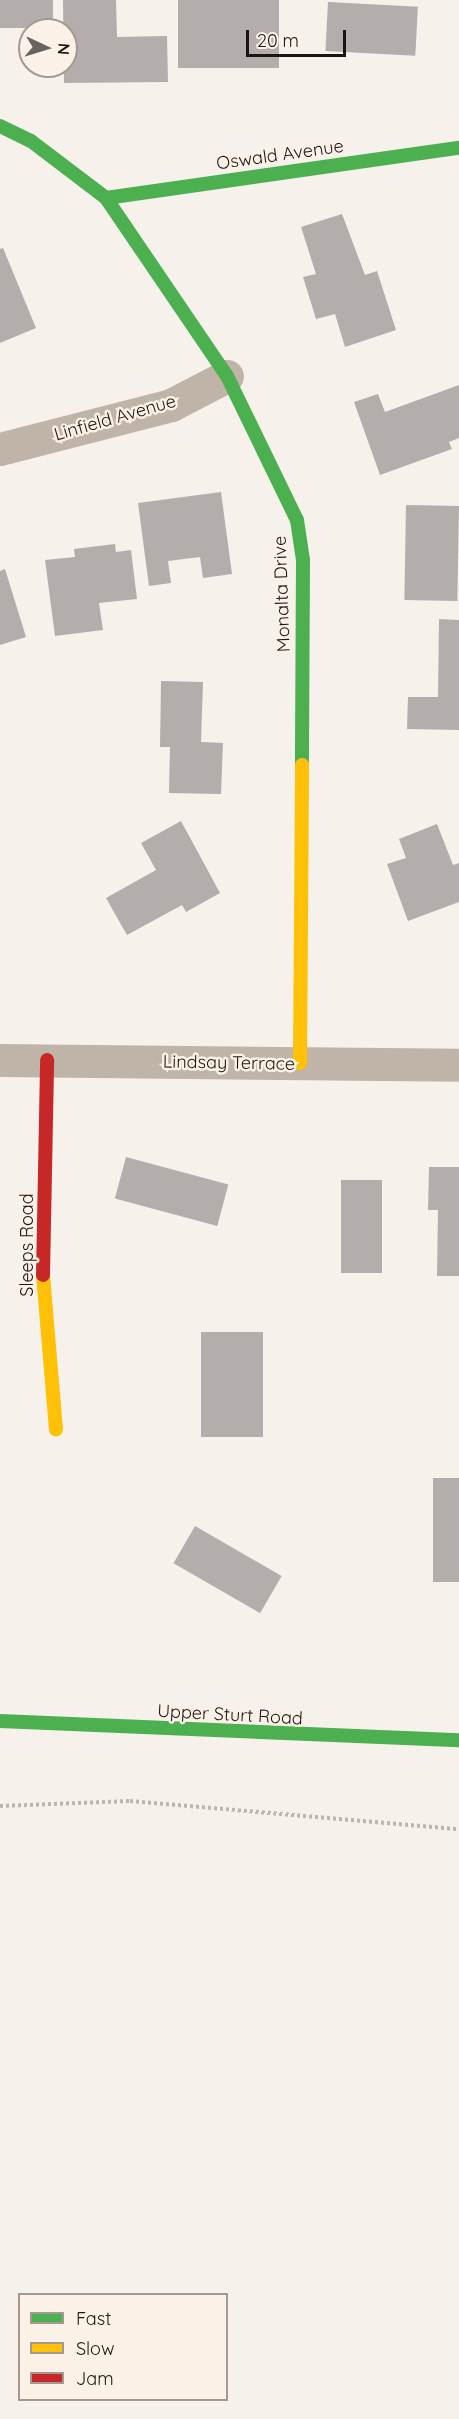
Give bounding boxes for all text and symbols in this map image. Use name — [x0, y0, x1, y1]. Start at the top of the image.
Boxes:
north arrow — [18, 18, 78, 78]
scale bar — [249, 18, 350, 56]
text: 20 m — [257, 29, 299, 52]
text: N — [54, 43, 74, 56]
street label: Oswald Avenue — [215, 135, 345, 175]
street label: Linfield Avenue — [52, 390, 178, 446]
street label: Monalta Drive — [269, 535, 295, 653]
street label: Lindsay Terrace — [163, 1051, 295, 1075]
street label: Sleeps Road — [16, 1193, 38, 1297]
street label: Upper Sturt Road — [157, 1700, 303, 1730]
legend — [18, 2293, 228, 2401]
text: Fast — [76, 2307, 111, 2330]
text: Slow — [76, 2337, 114, 2360]
text: Jam — [76, 2367, 114, 2390]

